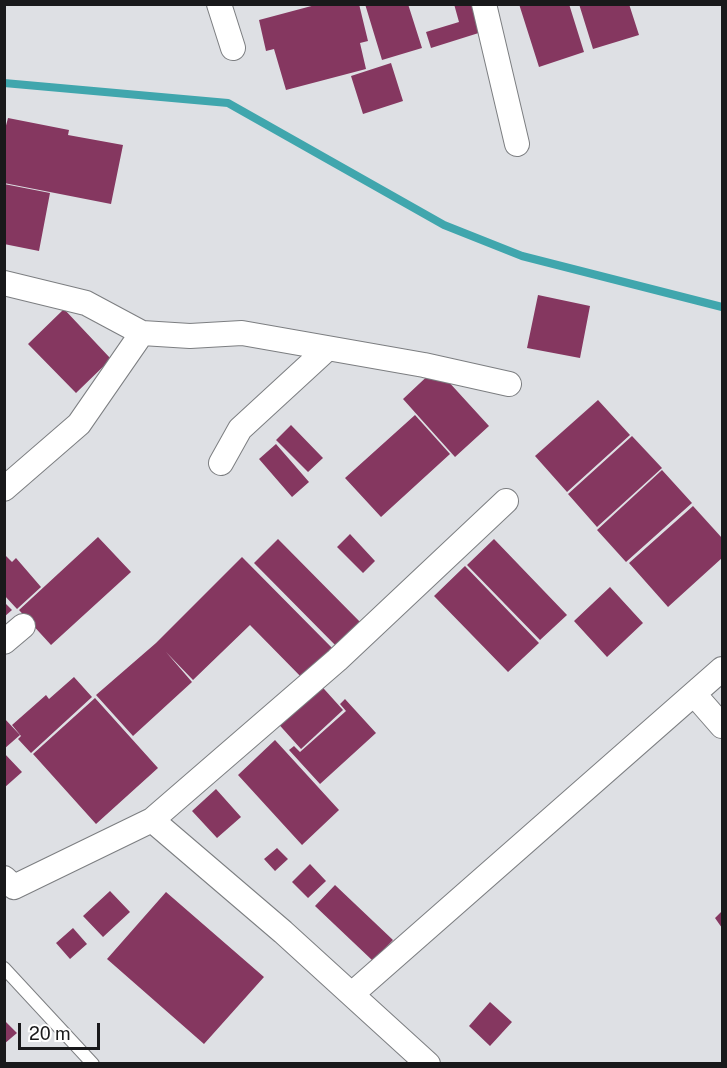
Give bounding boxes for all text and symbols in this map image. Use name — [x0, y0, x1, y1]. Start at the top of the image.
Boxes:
scale bar — [21, 1011, 104, 1049]
text: 20 m — [29, 1023, 71, 1044]

